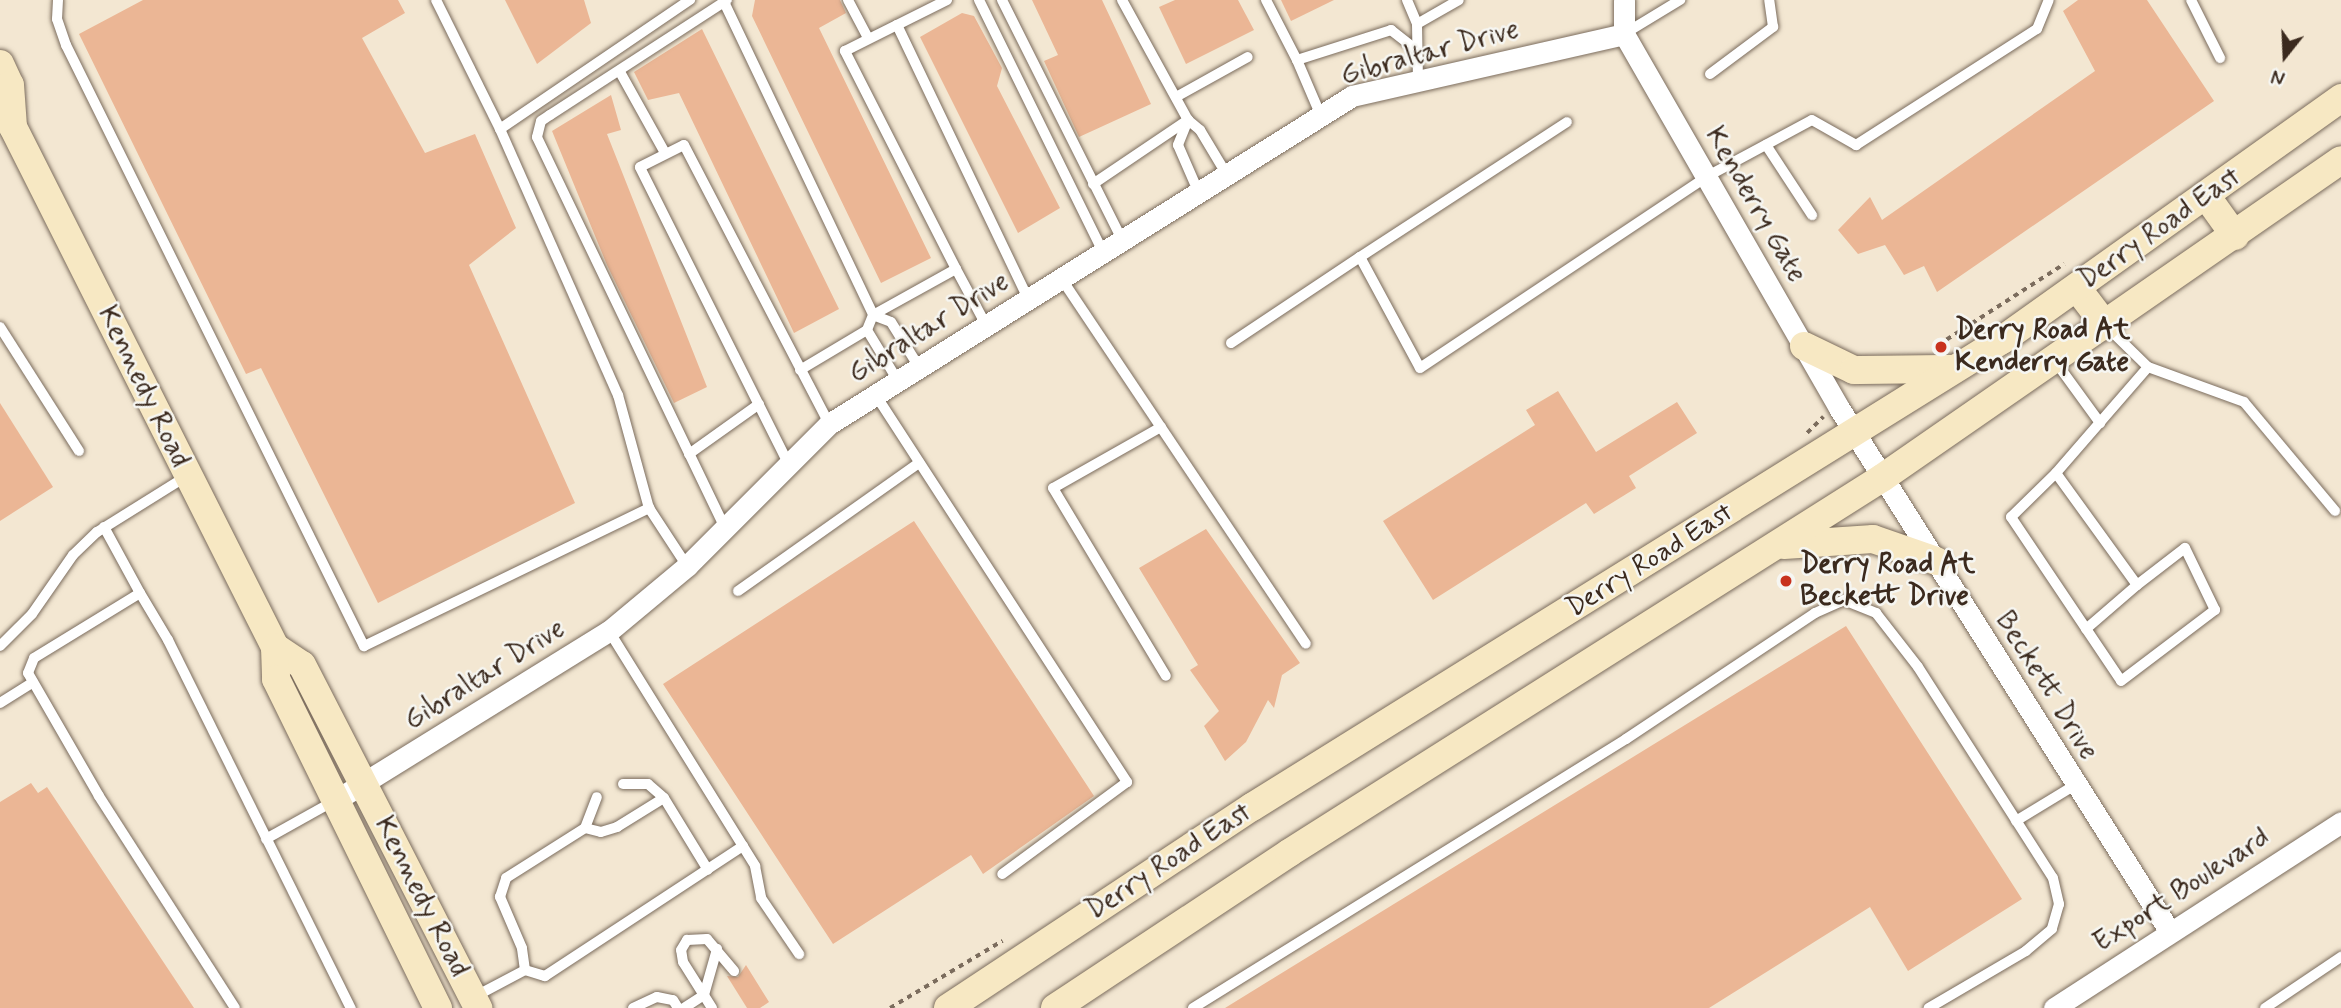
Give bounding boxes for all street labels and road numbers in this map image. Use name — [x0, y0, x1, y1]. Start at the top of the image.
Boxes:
street label: Gibraltar Drive — [1337, 13, 1523, 93]
street label: Kenderry Gate — [1697, 121, 1813, 289]
street label: Derry Road East — [2072, 161, 2248, 297]
street label: Gibraltar Drive — [842, 265, 1016, 391]
street label: Kennedy Road — [90, 302, 196, 472]
street label: Derry Road East — [1560, 496, 1740, 626]
street label: Beckett Drive — [1987, 606, 2105, 766]
street label: Gibraltar Drive — [398, 612, 572, 738]
street label: Derry Road East — [1080, 796, 1258, 928]
street label: Kennedy Road — [367, 812, 475, 982]
street label: Export Boulevard — [2087, 821, 2277, 961]

